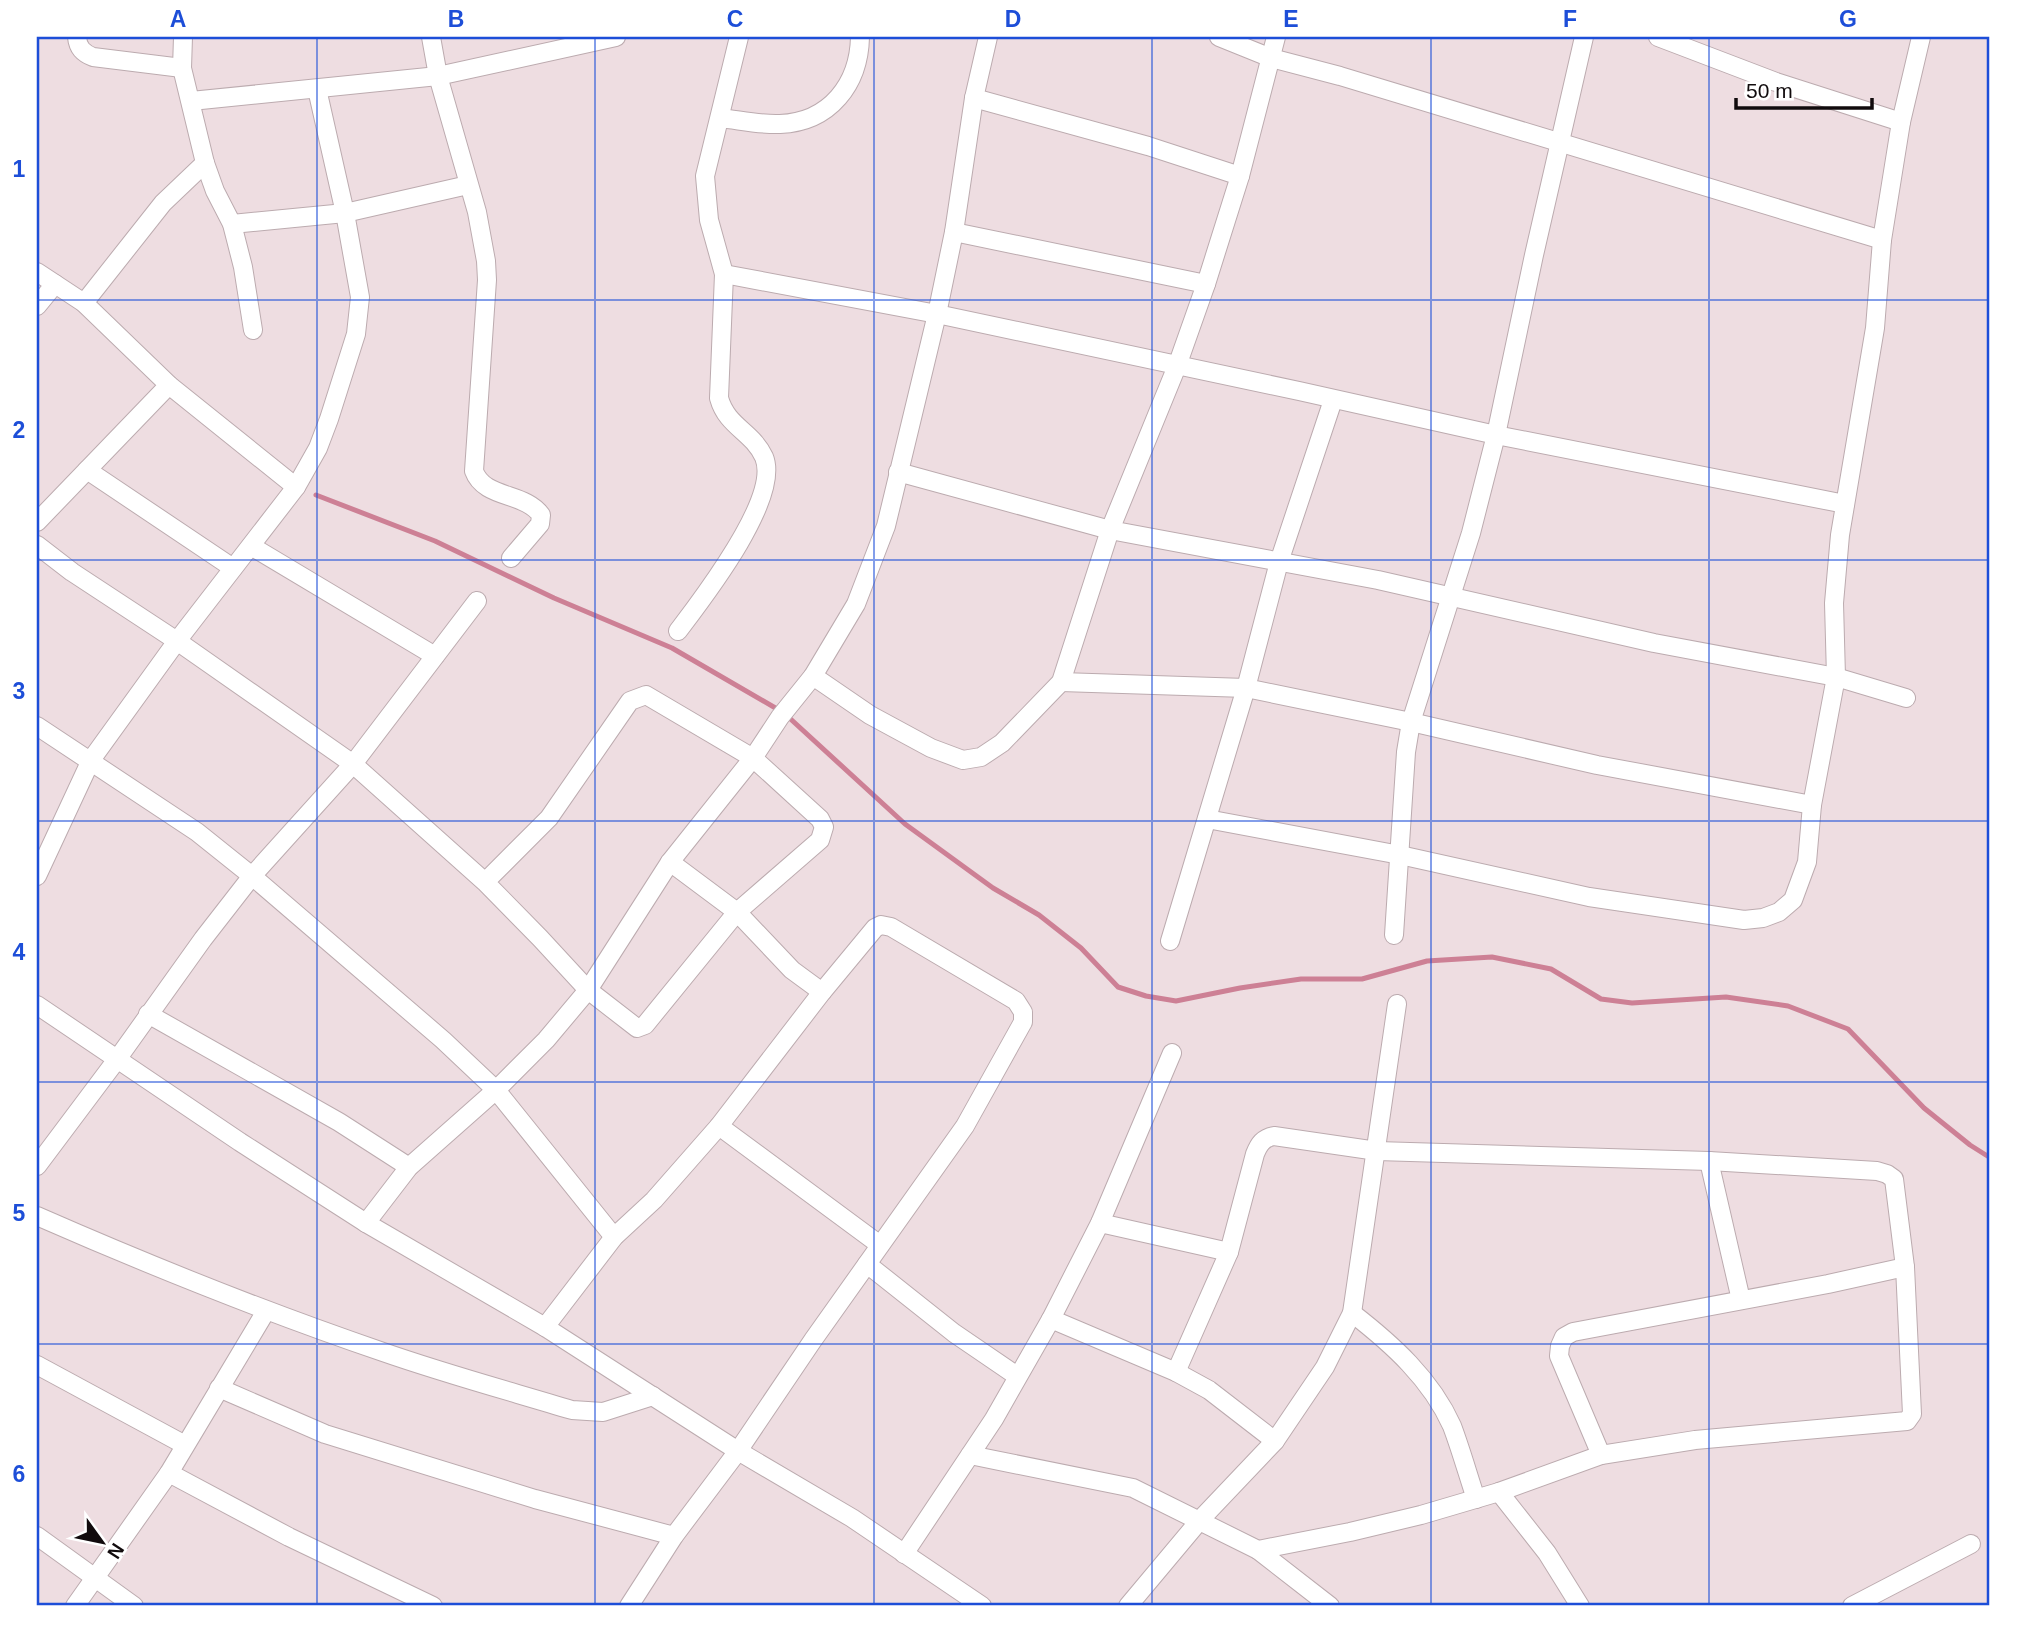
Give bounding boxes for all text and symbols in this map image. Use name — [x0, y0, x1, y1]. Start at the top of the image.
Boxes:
text: A — [170, 6, 186, 32]
text: B — [448, 6, 464, 32]
text: C — [727, 6, 743, 32]
text: D — [1005, 6, 1021, 32]
text: E — [1283, 6, 1299, 32]
text: F — [1563, 6, 1577, 32]
text: G — [1839, 6, 1857, 32]
scale bar — [1736, 66, 1872, 110]
text: 50 m — [1746, 79, 1793, 102]
text: 1 — [13, 156, 26, 182]
text: 2 — [13, 417, 25, 443]
text: 3 — [13, 678, 25, 704]
text: 4 — [13, 939, 26, 965]
text: 5 — [13, 1200, 26, 1226]
text: 6 — [13, 1461, 25, 1487]
north arrow — [66, 1506, 136, 1576]
text: N — [103, 1540, 128, 1562]

